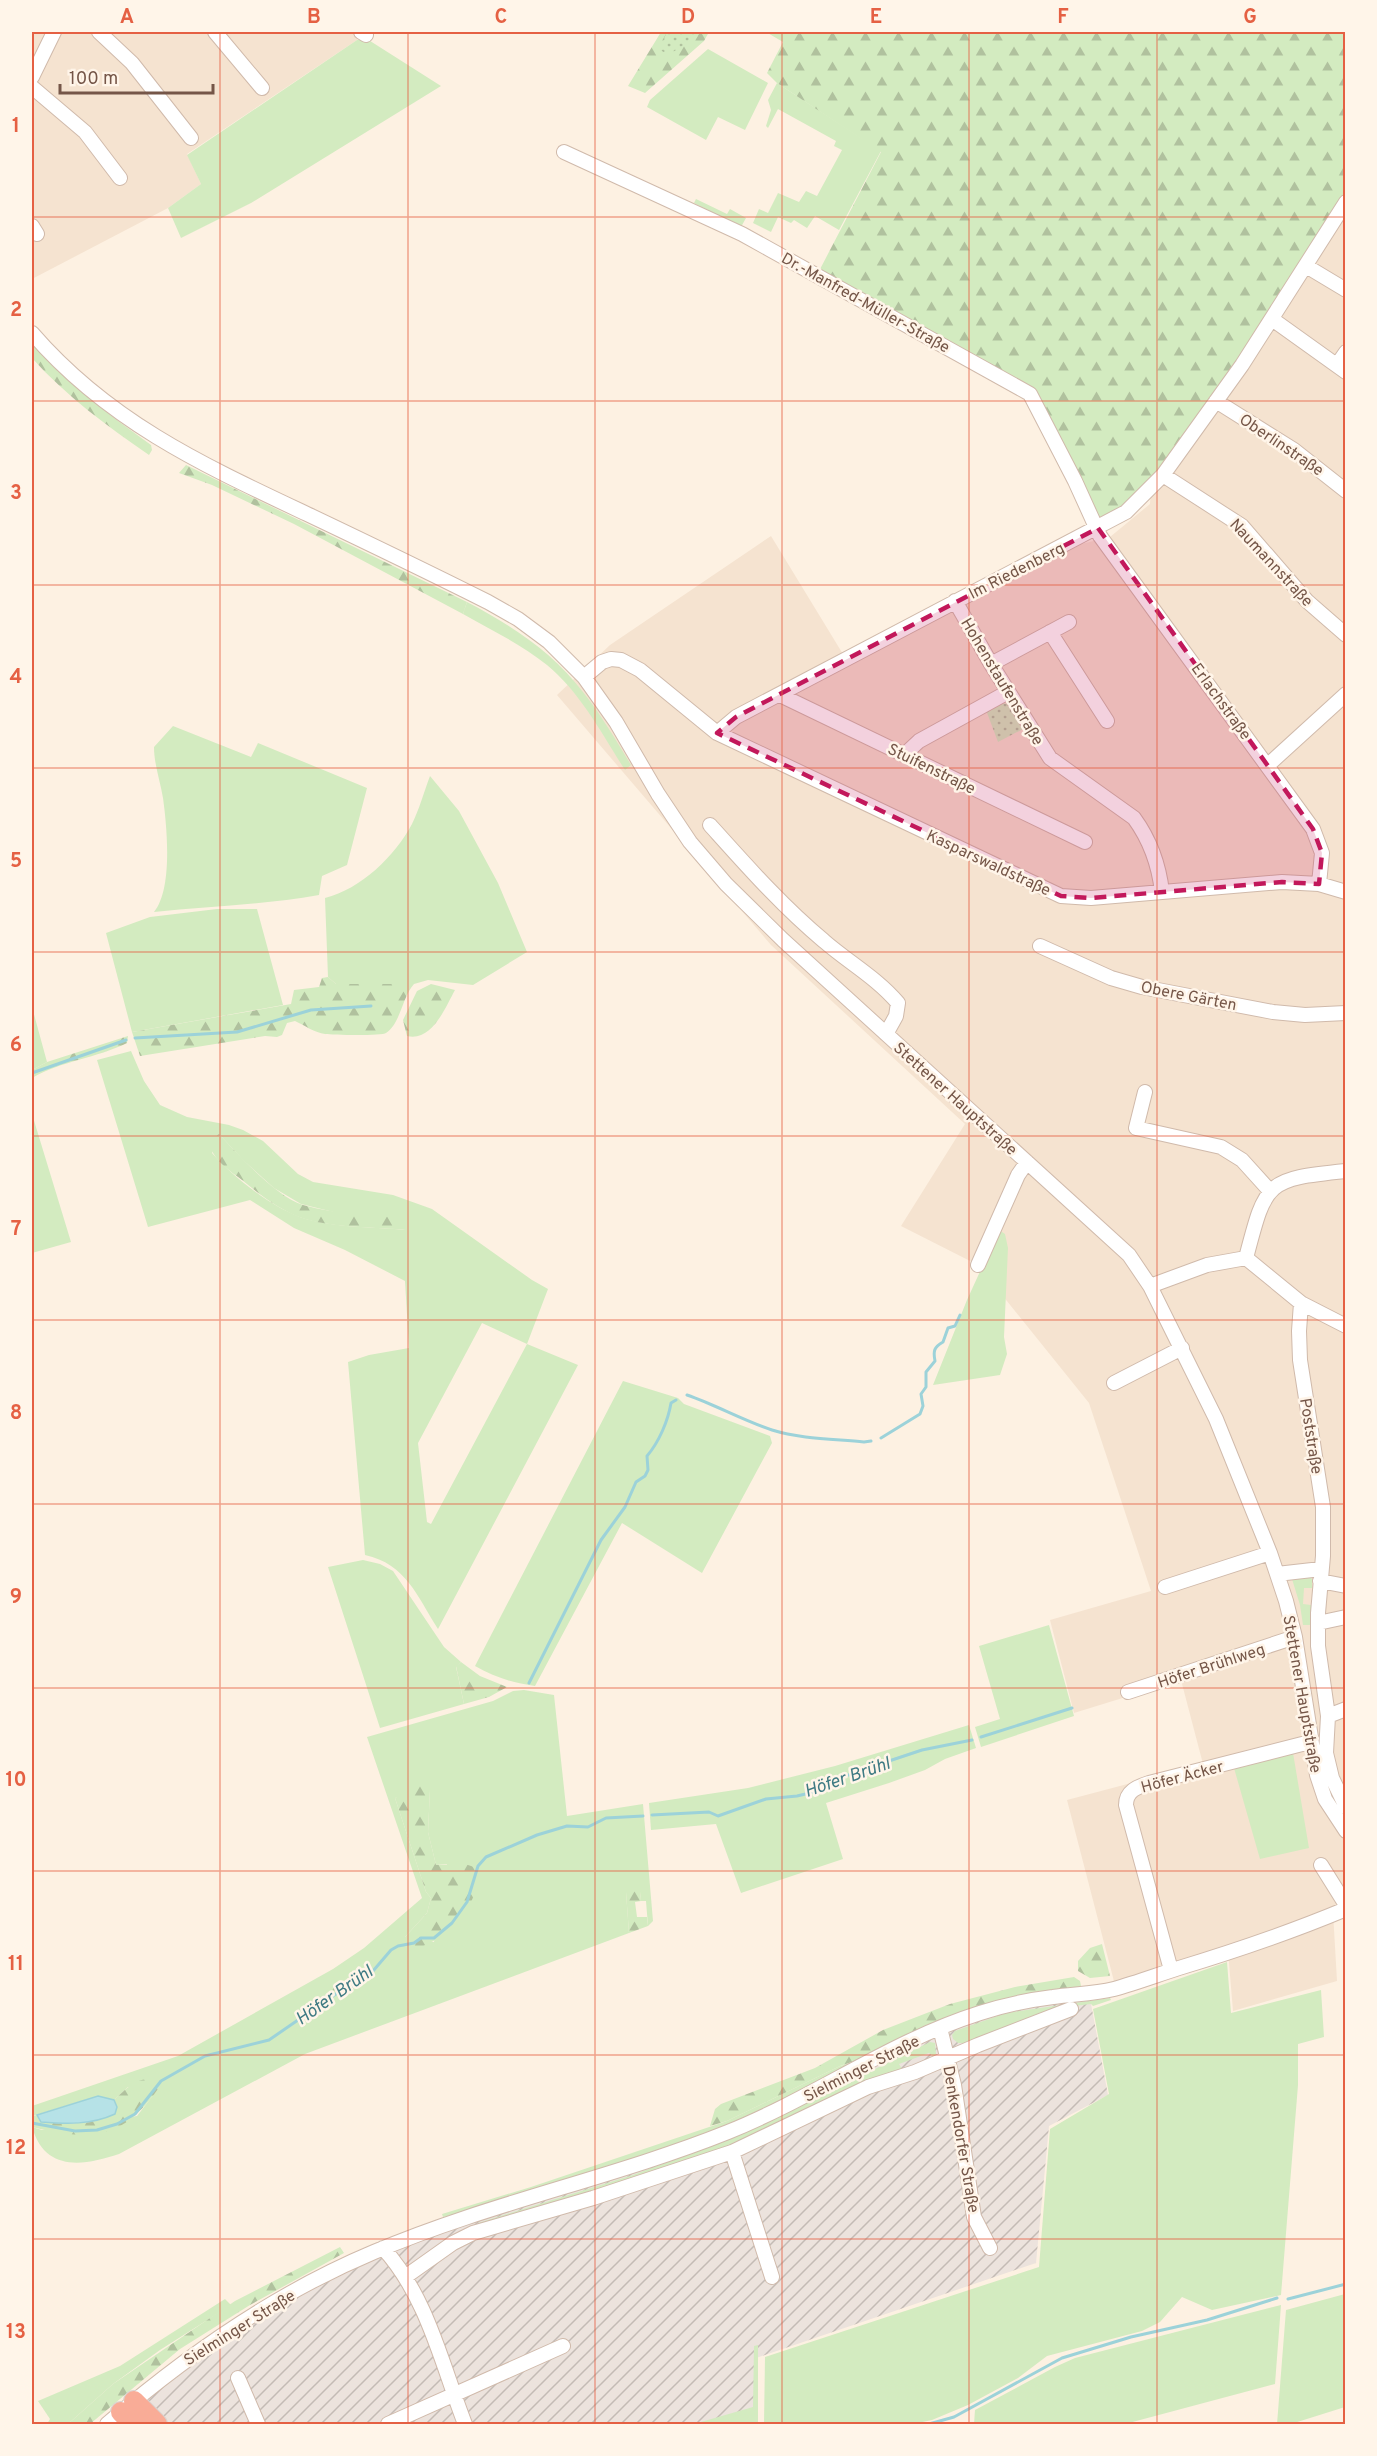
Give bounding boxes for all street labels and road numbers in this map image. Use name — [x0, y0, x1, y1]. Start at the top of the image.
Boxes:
street label: Dr.-Manfred-Müller-Straße — [777, 249, 953, 358]
street label: Oberlinstraße — [1235, 410, 1327, 481]
street label: Naumannstraße — [1225, 515, 1317, 612]
street label: Im Riedenberg — [966, 539, 1068, 605]
street label: Hohenstaufenstraße — [955, 615, 1047, 749]
street label: Erlachstraße — [1186, 660, 1255, 744]
street label: Stuifenstraße — [884, 740, 978, 800]
street label: Kasparswaldstraße — [923, 826, 1054, 901]
street label: Obere Gärten — [1139, 978, 1238, 1016]
street label: Stettener Hauptstraße — [889, 1039, 1021, 1160]
street label: Poststraße — [1294, 1397, 1326, 1476]
street label: Stettener Hauptstraße — [1277, 1614, 1325, 1775]
street label: Höfer Brühlweg — [1155, 1640, 1268, 1694]
street label: Höfer Äcker — [1139, 1756, 1226, 1799]
street label: Sielminger Straße — [801, 2032, 923, 2108]
street label: Denkendorfer Straße — [937, 2064, 983, 2214]
street label: Sielminger Straße — [181, 2286, 299, 2371]

